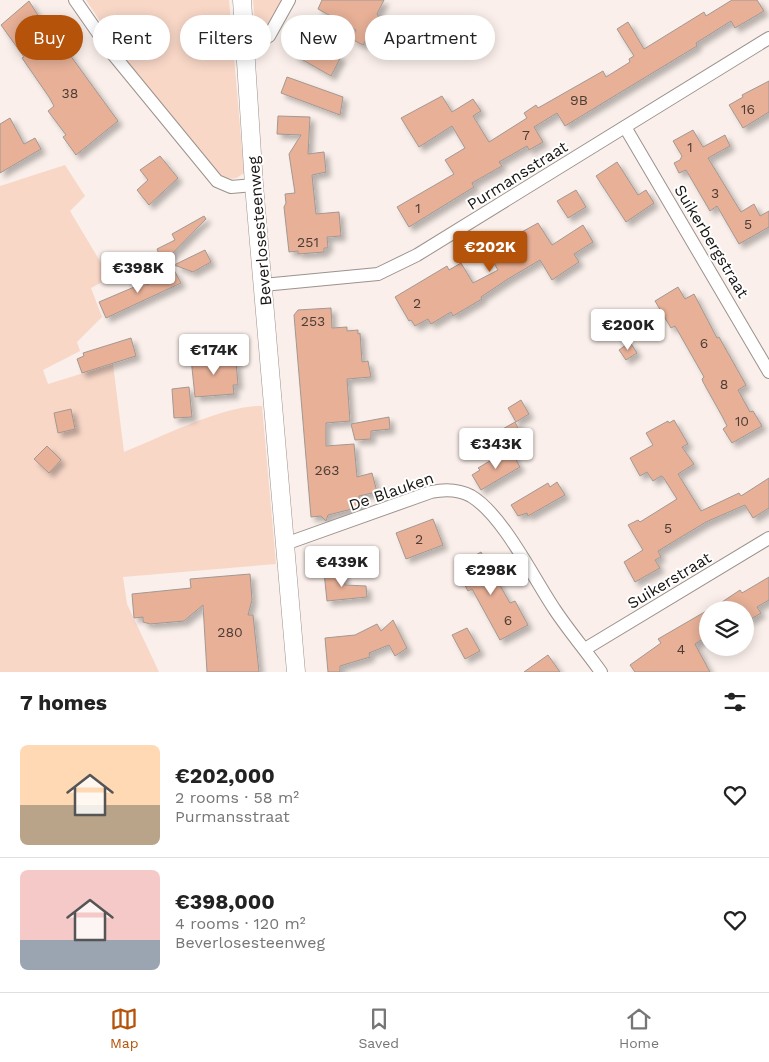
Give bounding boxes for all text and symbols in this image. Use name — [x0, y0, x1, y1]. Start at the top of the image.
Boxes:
chip: Buy — [15, 15, 83, 60]
chip: Rent — [93, 15, 170, 60]
chip: Filters — [180, 15, 271, 60]
chip: New — [281, 15, 355, 60]
chip: Apartment — [365, 15, 495, 60]
house number: 38 — [62, 85, 78, 101]
house number: 9B — [570, 92, 588, 108]
house number: 16 — [741, 101, 755, 117]
house number: 7 — [522, 127, 530, 143]
street label: Purmansstraat — [464, 137, 571, 214]
house number: 1 — [687, 139, 693, 155]
street label: Beverlosesteenweg — [243, 155, 275, 306]
street label: Suikerbergstraat — [670, 181, 753, 302]
house number: 3 — [711, 185, 719, 201]
house number: 1 — [415, 200, 421, 216]
house number: 5 — [744, 216, 752, 232]
pin: €202K — [455, 230, 525, 273]
house number: 251 — [297, 234, 319, 250]
text: €202K — [464, 237, 516, 256]
pin: €398K — [103, 252, 173, 294]
text: €398K — [112, 258, 164, 277]
house number: 2 — [413, 295, 421, 311]
pin: €200K — [593, 308, 663, 351]
house number: 253 — [301, 313, 325, 329]
text: €200K — [602, 315, 654, 334]
pin: €174K — [179, 334, 249, 376]
house number: 6 — [700, 335, 708, 351]
text: €174K — [190, 340, 238, 359]
house number: 8 — [720, 376, 728, 392]
house number: 10 — [735, 413, 749, 429]
pin: €343K — [461, 428, 531, 470]
text: €343K — [470, 434, 522, 453]
house number: 263 — [315, 462, 339, 478]
street label: De Blauken — [346, 468, 436, 515]
house number: 5 — [664, 520, 672, 536]
house number: 2 — [415, 531, 423, 547]
pin: €439K — [307, 546, 377, 588]
street label: Suikerstraat — [624, 548, 715, 613]
text: €439K — [316, 552, 368, 571]
pin: €298K — [456, 554, 526, 596]
text: €298K — [465, 560, 517, 579]
map controls — [699, 601, 754, 656]
button: layers — [699, 601, 754, 656]
house number: 6 — [504, 612, 512, 628]
house number: 280 — [217, 624, 243, 640]
house number: 4 — [677, 641, 685, 657]
icon: filters — [721, 688, 749, 716]
text: 7 homes — [20, 690, 107, 715]
text: €202,000 — [175, 763, 275, 788]
icon: home — [60, 765, 120, 825]
icon: heart — [721, 781, 749, 809]
text: 2 rooms · 58 m² — [175, 788, 299, 807]
text: Purmansstraat — [175, 807, 290, 826]
text: €398,000 — [175, 889, 275, 914]
icon: home — [60, 890, 120, 950]
icon: heart — [721, 906, 749, 934]
text: 4 rooms · 120 m² — [175, 914, 306, 933]
text: Beverlosesteenweg — [175, 933, 325, 952]
tab: Map — [110, 1005, 139, 1051]
tab: Saved — [358, 1005, 399, 1051]
tab: Home — [619, 1005, 659, 1051]

